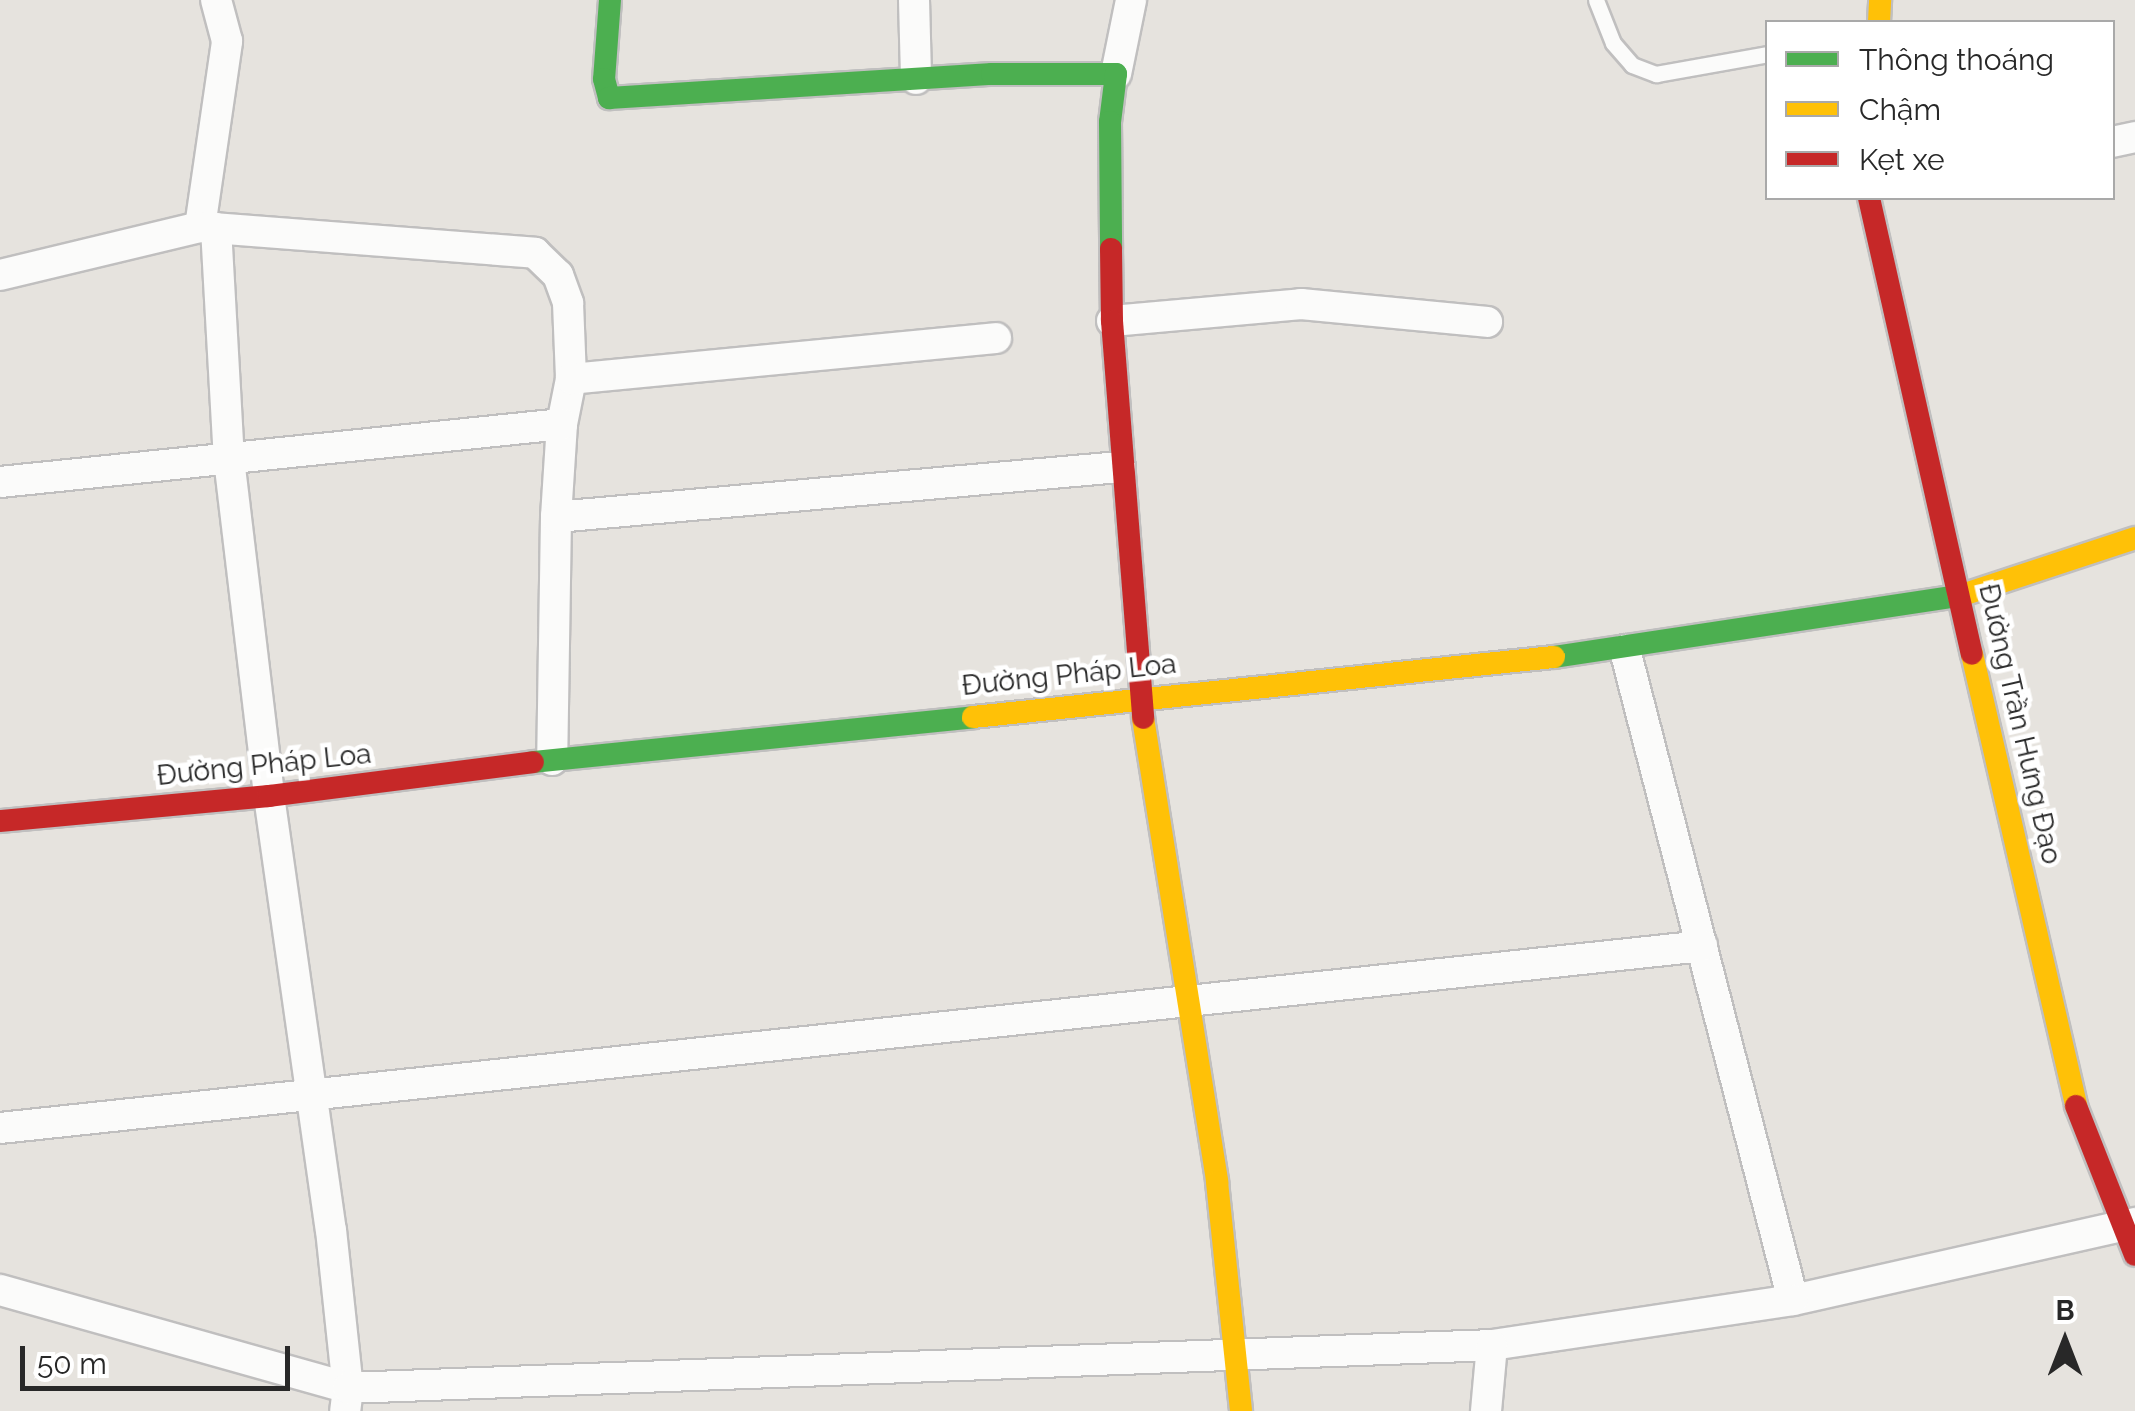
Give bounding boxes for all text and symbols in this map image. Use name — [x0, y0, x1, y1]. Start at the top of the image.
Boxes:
legend — [1765, 20, 2115, 200]
text: Thông thoáng — [1859, 42, 2054, 77]
text: Chậm — [1859, 92, 1941, 127]
text: Kẹt xe — [1859, 142, 1945, 177]
street label: Đường Trần Hưng Đạo — [1971, 580, 2069, 868]
street label: Đường Pháp Loa — [960, 647, 1178, 703]
street label: Đường Pháp Loa — [155, 737, 373, 793]
north arrow — [2015, 1291, 2115, 1391]
text: B — [2055, 1294, 2075, 1327]
scale bar — [25, 1326, 295, 1388]
text: 50 m — [37, 1346, 107, 1381]

